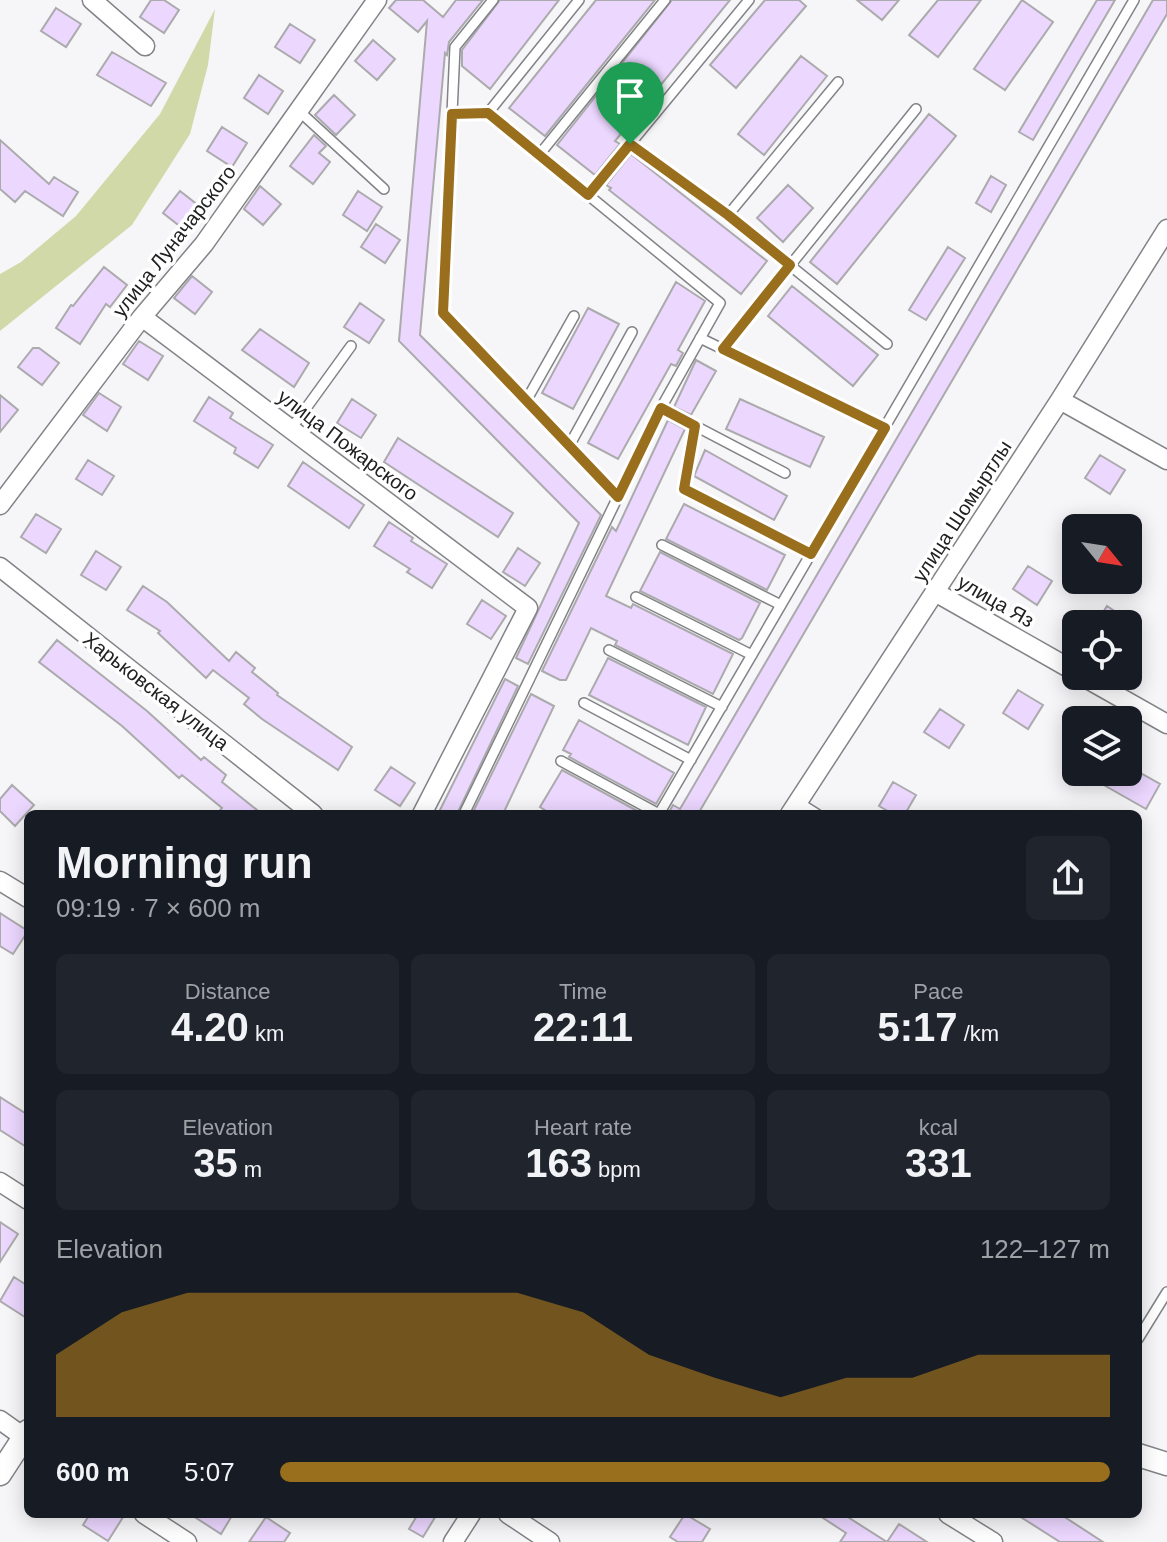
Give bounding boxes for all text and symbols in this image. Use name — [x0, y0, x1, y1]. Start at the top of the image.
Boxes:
pin — [596, 62, 664, 144]
icon: arrive — [608, 74, 652, 118]
street label: улица Луначарского — [108, 161, 240, 321]
street label: улица Пожарского — [274, 385, 422, 505]
street label: улица Шомыртлы — [908, 436, 1016, 586]
north arrow — [1062, 514, 1142, 594]
map controls — [1062, 514, 1142, 786]
street label: улица Яз — [954, 570, 1038, 632]
button: locate — [1062, 610, 1142, 690]
street label: Харьковская улица — [79, 627, 234, 755]
button: layers — [1062, 706, 1142, 786]
button: share — [1026, 836, 1110, 920]
text: Morning run — [56, 838, 313, 887]
text: 09:19 · 7 × 600 m — [56, 893, 261, 923]
text: Distance — [185, 979, 270, 1004]
text: Time — [559, 979, 607, 1004]
text: Pace — [913, 979, 963, 1004]
text: 4.20 — [171, 1005, 249, 1049]
text: 22:11 — [533, 1005, 633, 1049]
text: 5:17 — [878, 1005, 958, 1049]
text: km — [249, 1021, 284, 1046]
text: /km — [958, 1021, 999, 1046]
text: Elevation — [182, 1115, 273, 1140]
text: Heart rate — [534, 1115, 632, 1140]
text: kcal — [919, 1115, 958, 1140]
text: 35 — [193, 1141, 238, 1185]
text: 163 — [525, 1141, 592, 1185]
text: 331 — [905, 1141, 972, 1185]
text: m — [238, 1157, 262, 1182]
text: bpm — [592, 1157, 641, 1182]
text: Elevation — [56, 1234, 163, 1264]
text: 122–127 m — [980, 1234, 1110, 1264]
text: 600 m — [56, 1457, 130, 1487]
text: 5:07 — [184, 1457, 235, 1487]

